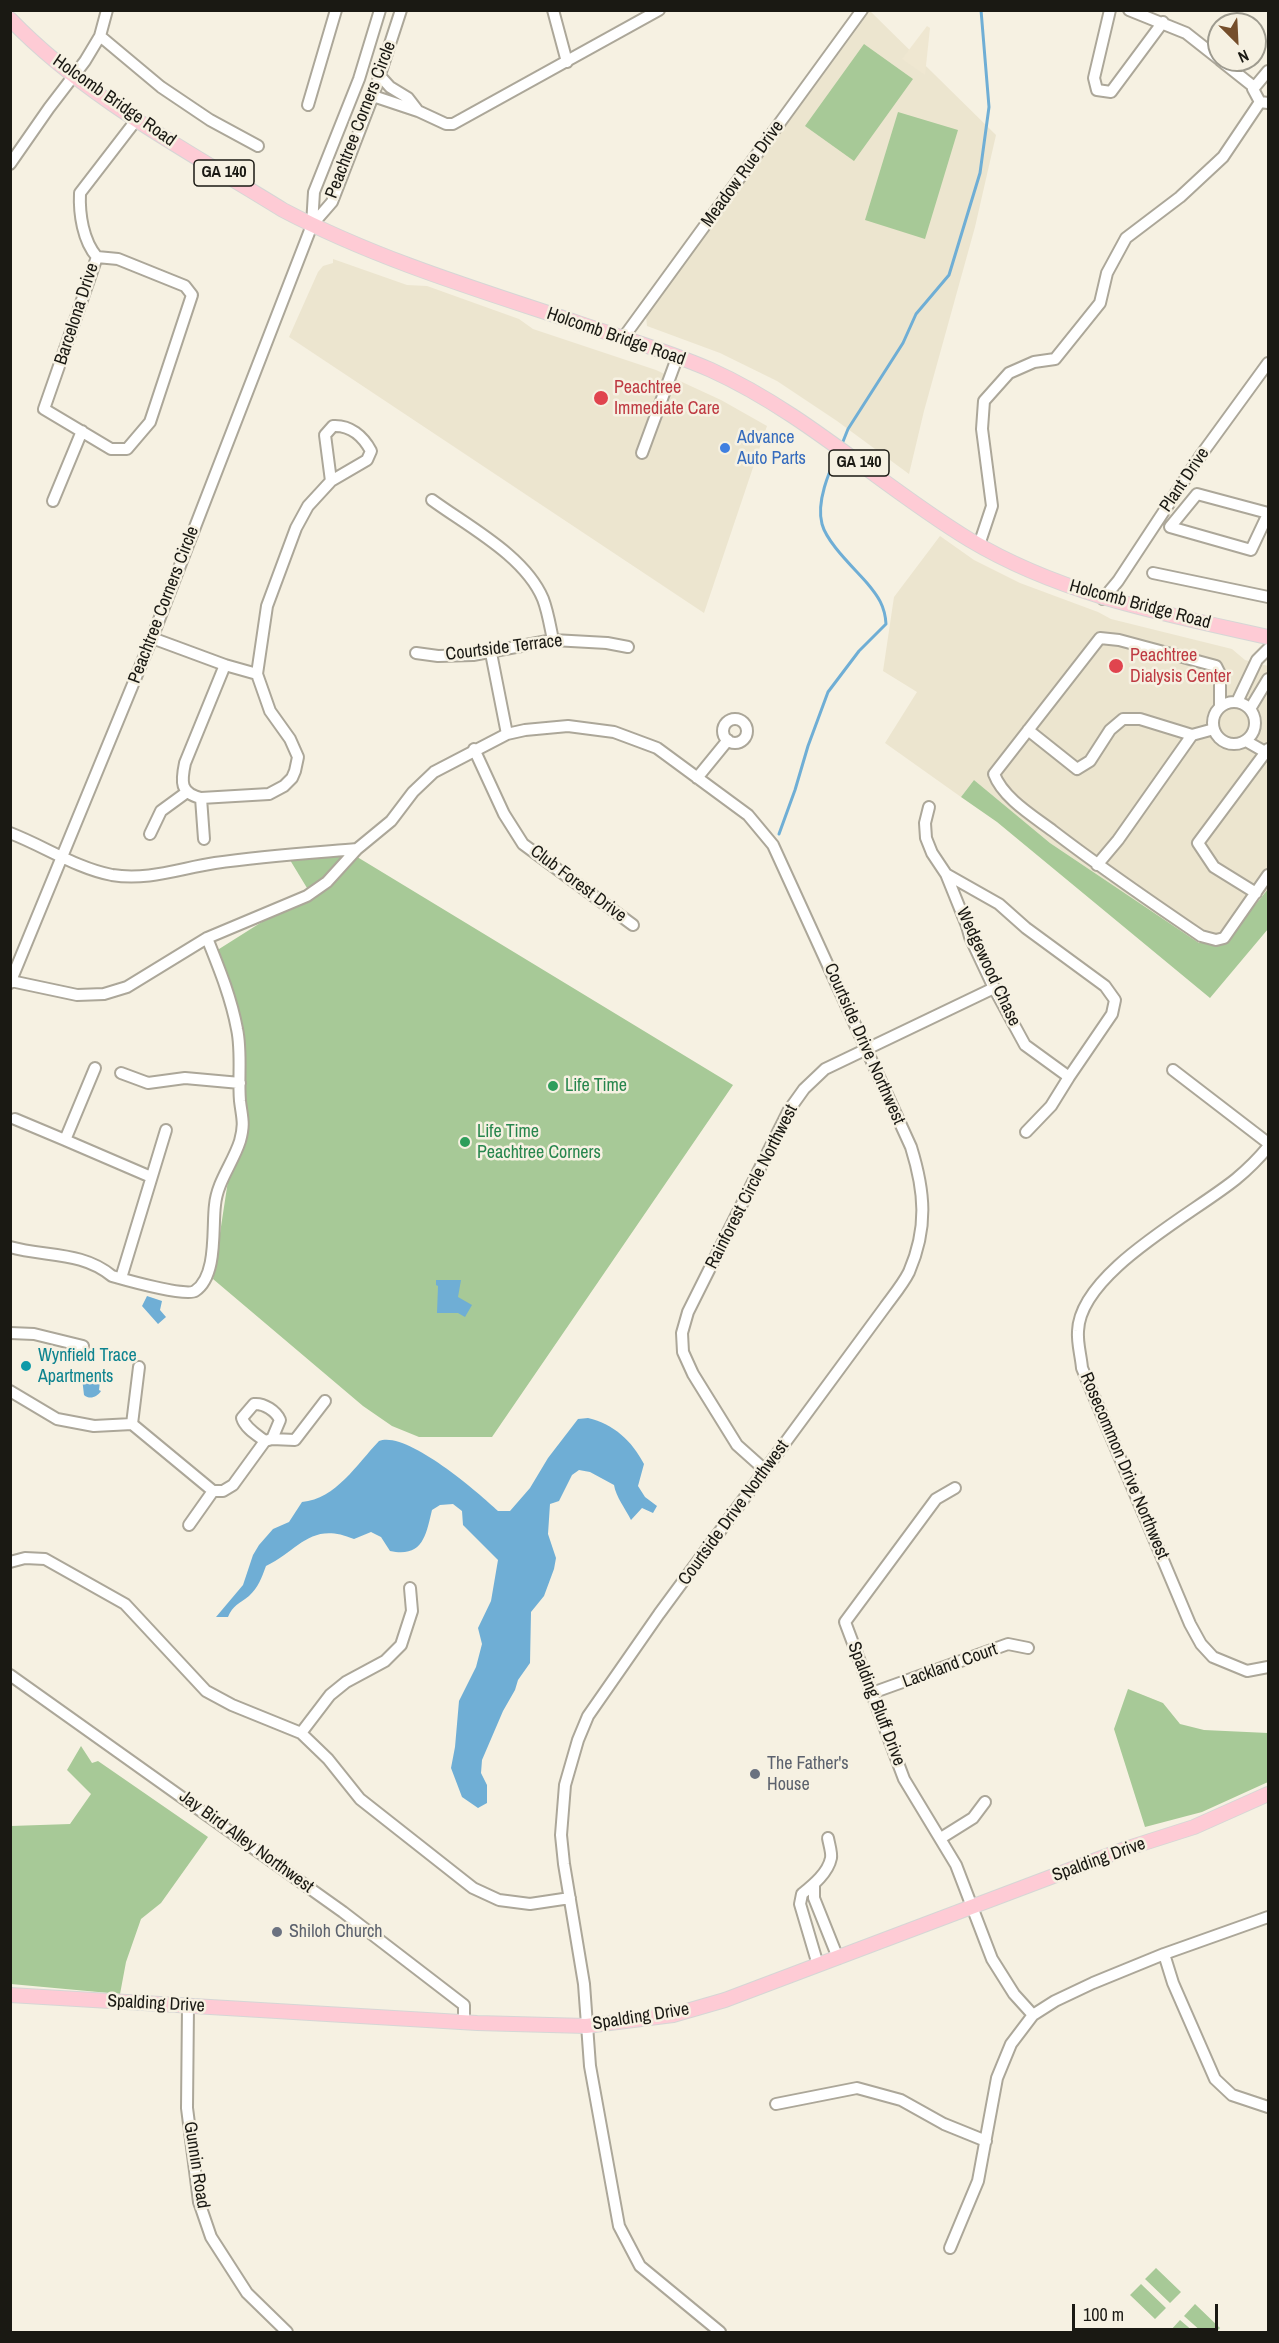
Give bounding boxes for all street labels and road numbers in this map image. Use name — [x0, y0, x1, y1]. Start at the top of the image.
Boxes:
street label: Peachtree Corners Circle — [321, 38, 401, 202]
street label: Holcomb Bridge Road — [48, 51, 180, 151]
street label: Meadow Rue Drive — [697, 117, 789, 231]
road number: GA 140 — [194, 160, 254, 186]
street label: Barcelona Drive — [50, 260, 104, 368]
street label: Holcomb Bridge Road — [544, 303, 688, 371]
street label: Plant Drive — [1156, 444, 1214, 516]
road number: GA 140 — [829, 450, 889, 476]
street label: Peachtree Corners Circle — [124, 523, 204, 687]
street label: Holcomb Bridge Road — [1067, 576, 1213, 634]
street label: Courtside Terrace — [444, 630, 564, 666]
street label: Club Forest Drive — [526, 841, 630, 927]
street label: Wedgewood Chase — [951, 904, 1025, 1030]
street label: Courtside Drive Northwest — [819, 960, 909, 1128]
street label: Rainforest Circle Northwest — [701, 1101, 803, 1273]
street label: Rosecommon Drive Northwest — [1075, 1369, 1173, 1563]
street label: Courtside Drive Northwest — [674, 1436, 794, 1590]
street label: Spalding Bluff Drive — [842, 1639, 910, 1769]
street label: Lackland Court — [900, 1639, 1000, 1693]
street label: Jay Bird Alley Northwest — [175, 1786, 317, 1898]
street label: Spalding Drive — [1049, 1833, 1149, 1887]
street label: Spalding Drive — [107, 1991, 205, 2017]
street label: Spalding Drive — [591, 1999, 691, 2035]
street label: Gunnin Road — [178, 2120, 214, 2210]

